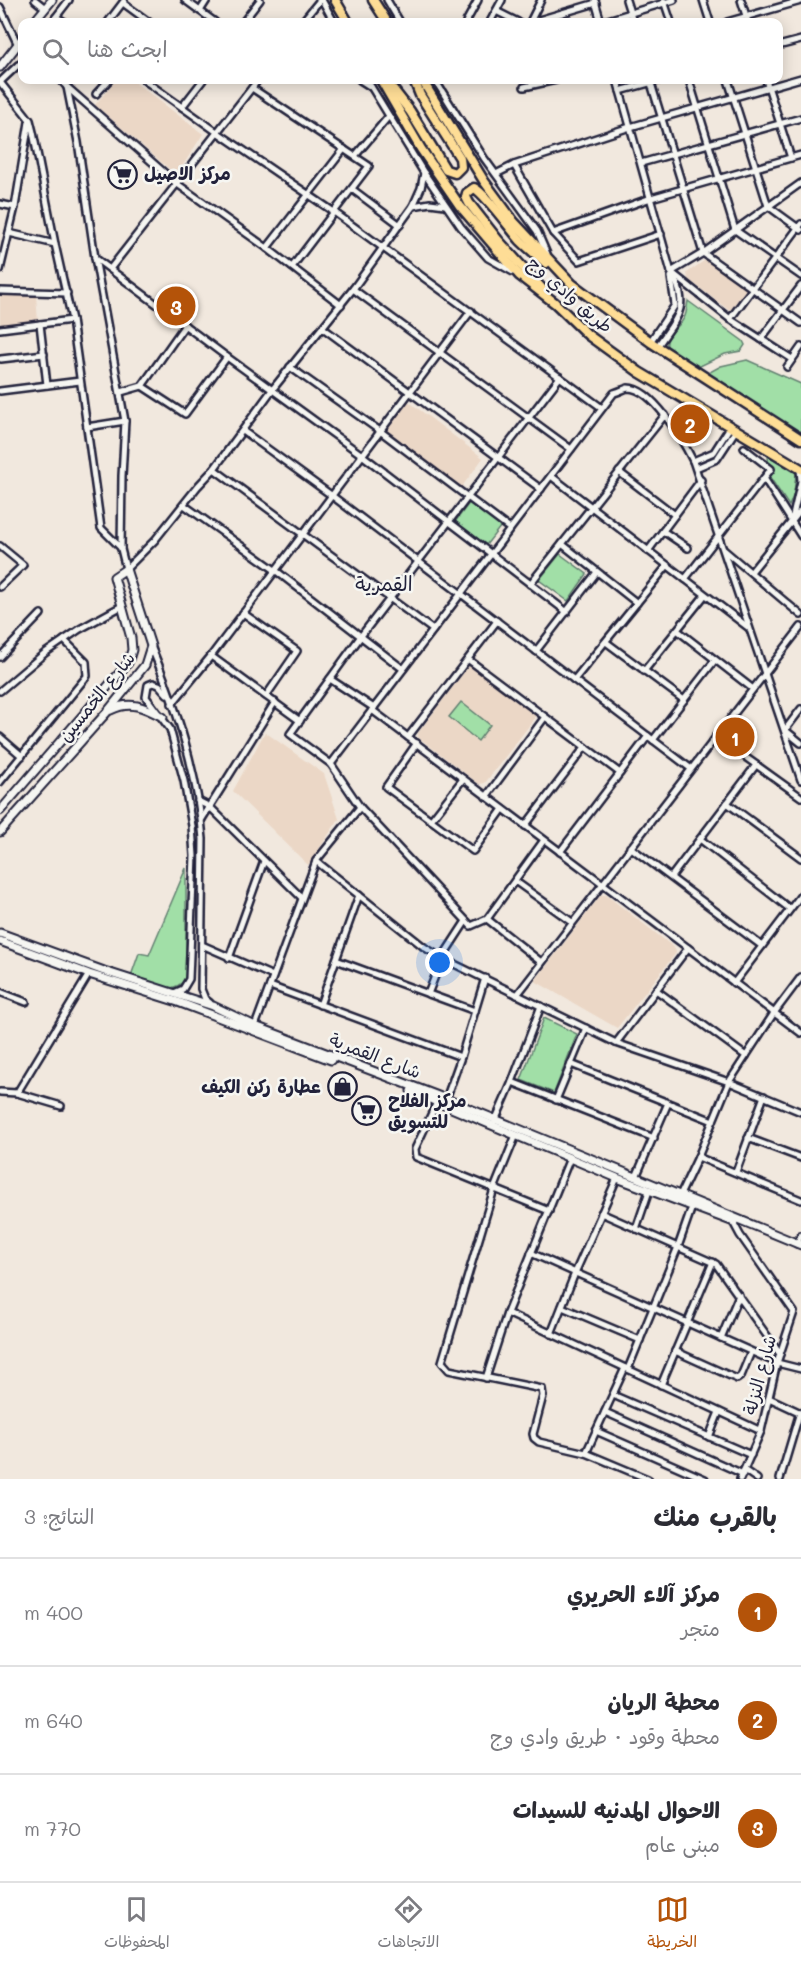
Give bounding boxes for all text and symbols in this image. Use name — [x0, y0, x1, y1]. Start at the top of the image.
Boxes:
search box — [18, 18, 783, 84]
text: ابحث هنا — [87, 34, 168, 63]
icon: search — [39, 35, 72, 68]
supermarket icon: مركز الاصيل — [107, 158, 139, 190]
place label: مركز الاصيل — [144, 161, 231, 185]
street label: طريق وادي وج — [522, 251, 618, 339]
pin: 3 — [156, 284, 195, 328]
pin: 2 — [670, 402, 710, 446]
district label: القمرية — [355, 570, 413, 596]
street label: شارع الخمسين — [52, 646, 141, 747]
pin: 1 — [716, 714, 754, 760]
your location — [425, 948, 454, 977]
street label: شارع القمرية — [326, 1027, 425, 1084]
shop icon: عطارة ركن الكيف — [326, 1071, 358, 1103]
place label: عطارة ركن الكيف — [201, 1074, 321, 1098]
place label: مركز الفلاح للتسويق — [388, 1088, 466, 1134]
supermarket icon: مركز الفلاح للتسويق — [351, 1095, 383, 1127]
street label: شارع النزلة — [737, 1332, 782, 1418]
text: بالقرب منك — [654, 1499, 777, 1533]
text: النتائج: 3 — [24, 1503, 94, 1529]
text: مركز آلاء الحريري — [567, 1579, 720, 1608]
text: 400 m — [24, 1599, 83, 1625]
text: 1 — [753, 1599, 762, 1625]
text: متجر — [681, 1615, 720, 1641]
text: محطة الريان — [608, 1687, 720, 1716]
text: 640 m — [24, 1707, 83, 1733]
text: 2 — [752, 1707, 763, 1733]
text: محطة وقود · طريق وادي وج — [490, 1723, 720, 1749]
text: الاحوال المدنيه للسيدات — [513, 1795, 720, 1824]
text: 770 m — [24, 1815, 81, 1841]
text: 3 — [752, 1815, 764, 1841]
text: مبنى عام — [645, 1831, 720, 1857]
tab: المحفوظات — [104, 1893, 170, 1956]
tab: الاتجاهات — [378, 1893, 439, 1956]
tab: الخريطة — [647, 1893, 697, 1956]

